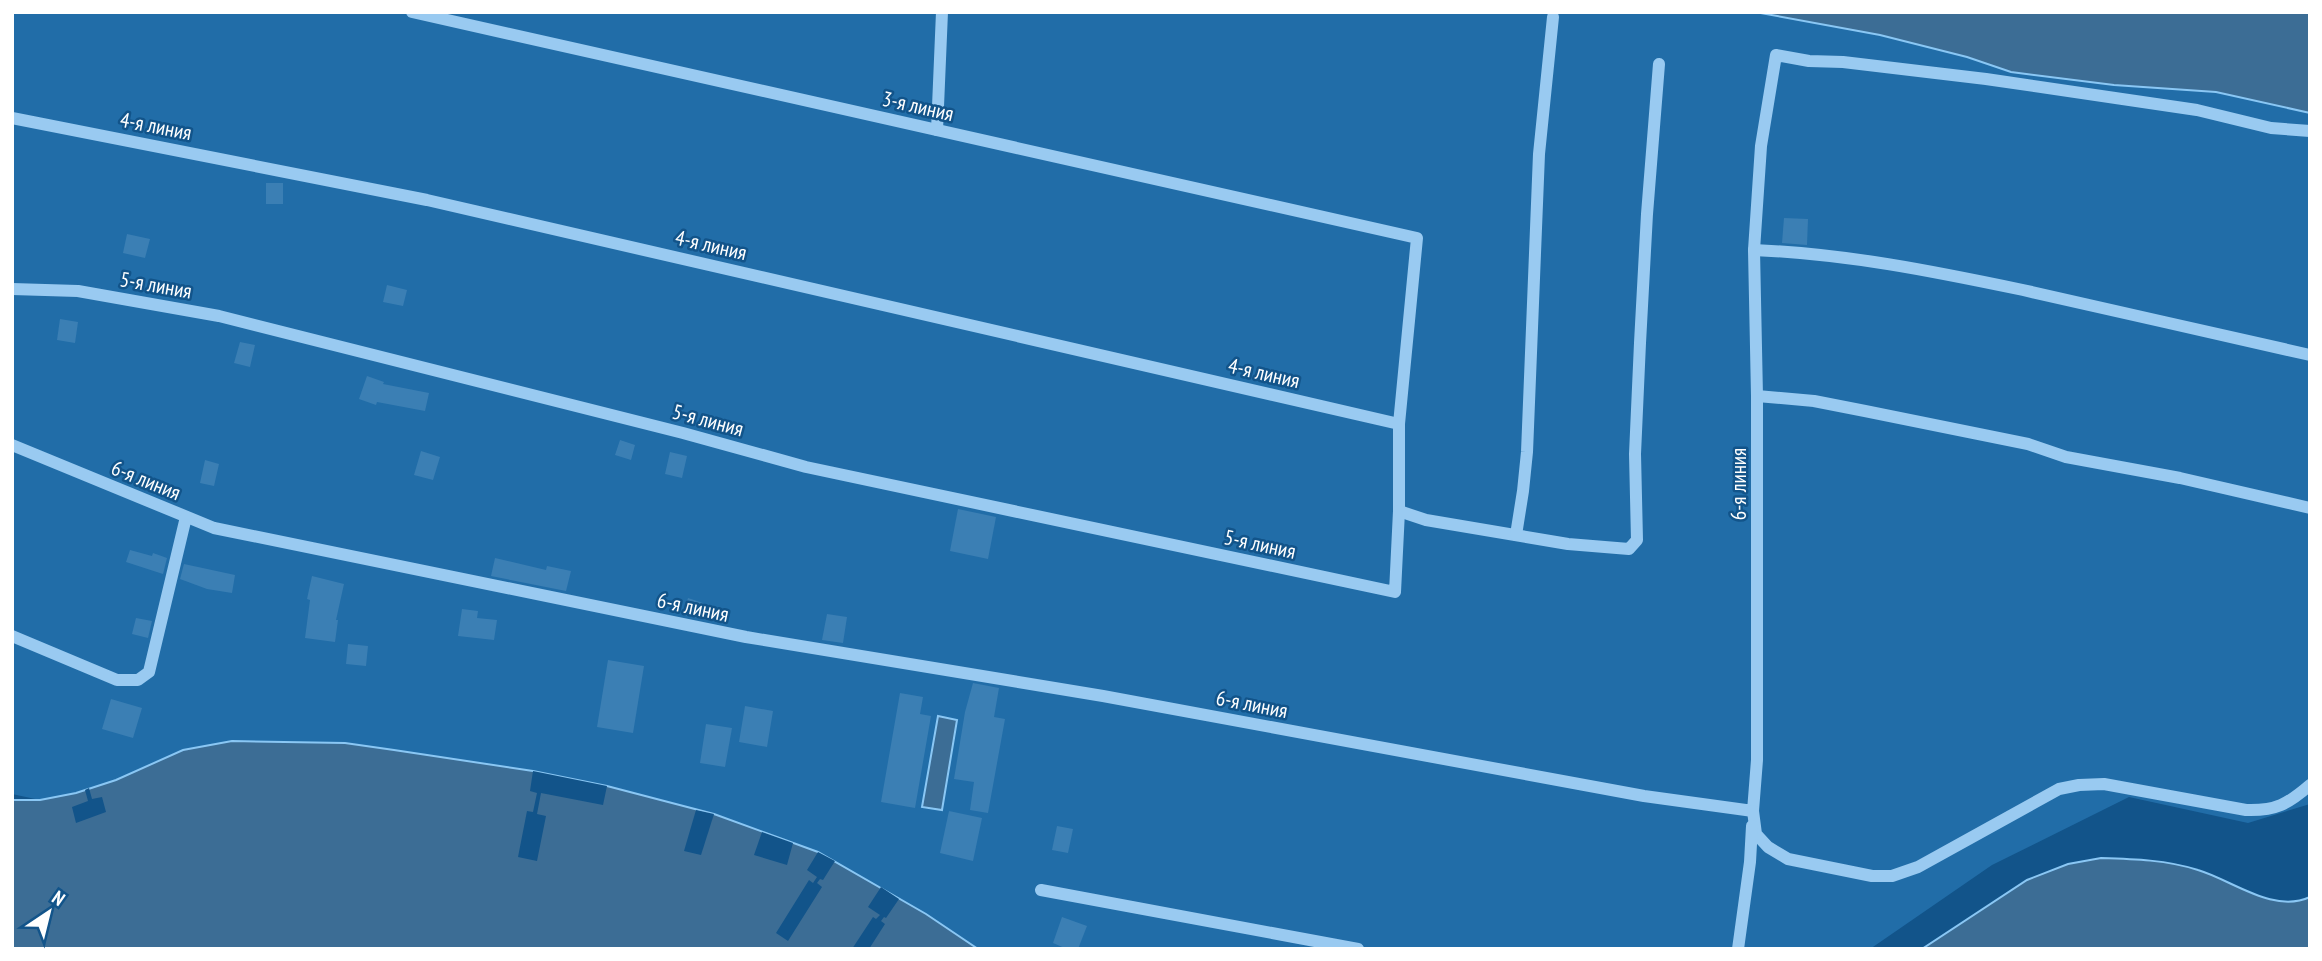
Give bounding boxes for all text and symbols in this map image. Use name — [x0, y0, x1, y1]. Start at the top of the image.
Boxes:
street label: 3-я линия — [880, 85, 956, 127]
street label: 4-я линия — [118, 106, 194, 146]
street label: 4-я линия — [673, 224, 749, 266]
street label: 5-я линия — [118, 265, 194, 305]
street label: 4-я линия — [1226, 352, 1302, 394]
street label: 5-я линия — [670, 398, 746, 442]
street label: 6-я линия — [1725, 448, 1752, 520]
street label: 6-я линия — [107, 454, 185, 506]
street label: 5-я линия — [1222, 523, 1298, 565]
street label: 6-я линия — [655, 586, 731, 628]
street label: 6-я линия — [1214, 684, 1290, 724]
north arrow — [14, 877, 84, 947]
text: N — [48, 885, 70, 911]

